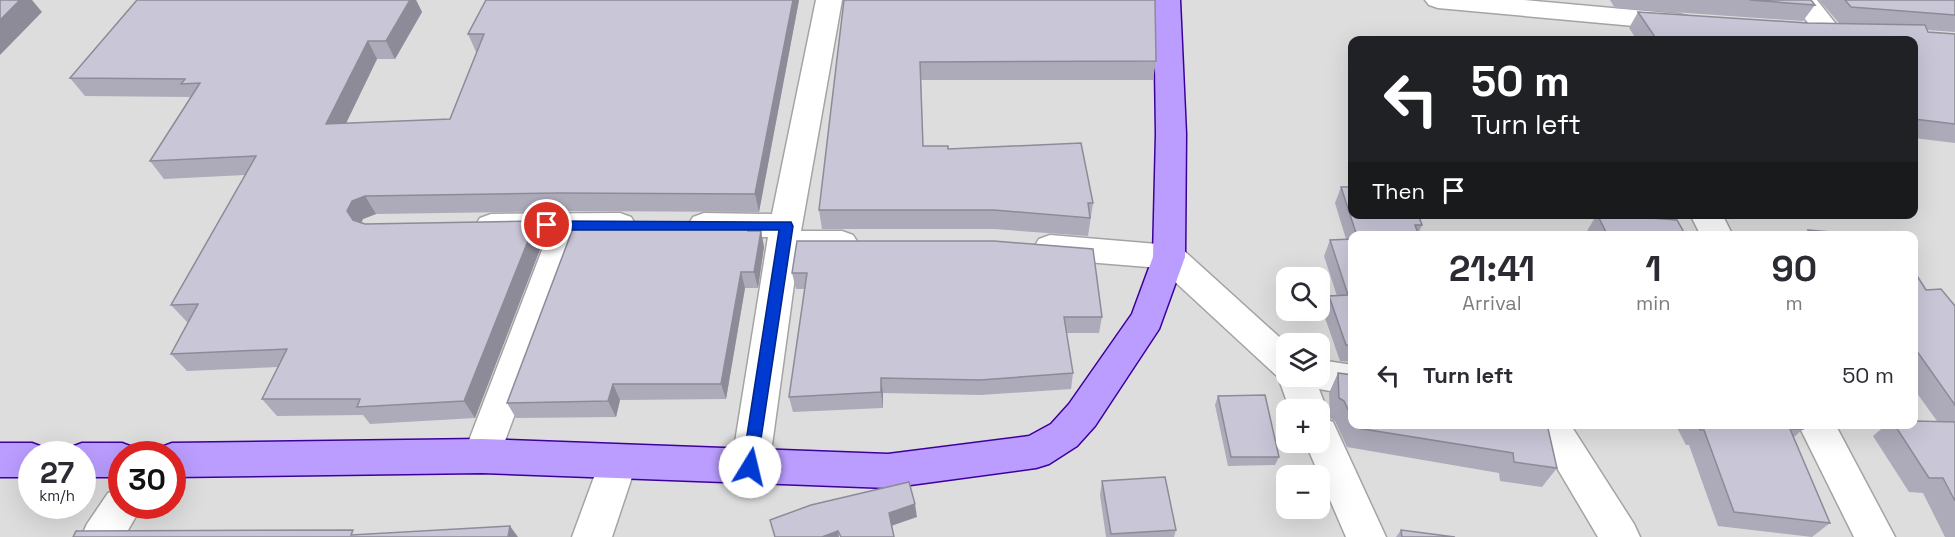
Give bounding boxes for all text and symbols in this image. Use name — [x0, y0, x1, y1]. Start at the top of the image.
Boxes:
text: 50 m — [1471, 55, 1570, 108]
icon: left — [1372, 60, 1450, 138]
text: Turn left — [1471, 107, 1581, 142]
icon: arrive — [1437, 174, 1470, 207]
text: Then — [1372, 177, 1425, 205]
pin — [521, 199, 572, 250]
icon: arrive — [530, 208, 563, 241]
text: 21:41 — [1449, 246, 1535, 292]
text: 1 — [1645, 246, 1661, 292]
text: 90 — [1771, 246, 1817, 292]
map controls — [1276, 267, 1330, 519]
button: search — [1276, 267, 1330, 321]
text: Arrival — [1462, 290, 1522, 316]
text: min — [1636, 290, 1670, 316]
text: m — [1786, 290, 1803, 316]
button: layers — [1276, 333, 1330, 387]
icon: left — [1372, 359, 1405, 392]
text: Turn left — [1423, 361, 1513, 389]
text: 50 m — [1842, 361, 1894, 389]
button: + — [1276, 399, 1330, 453]
position arrow — [718, 435, 782, 499]
speed limit sign: 30 — [108, 441, 186, 519]
text: 27 — [40, 453, 74, 492]
button: − — [1276, 465, 1330, 519]
text: km/h — [39, 486, 75, 505]

